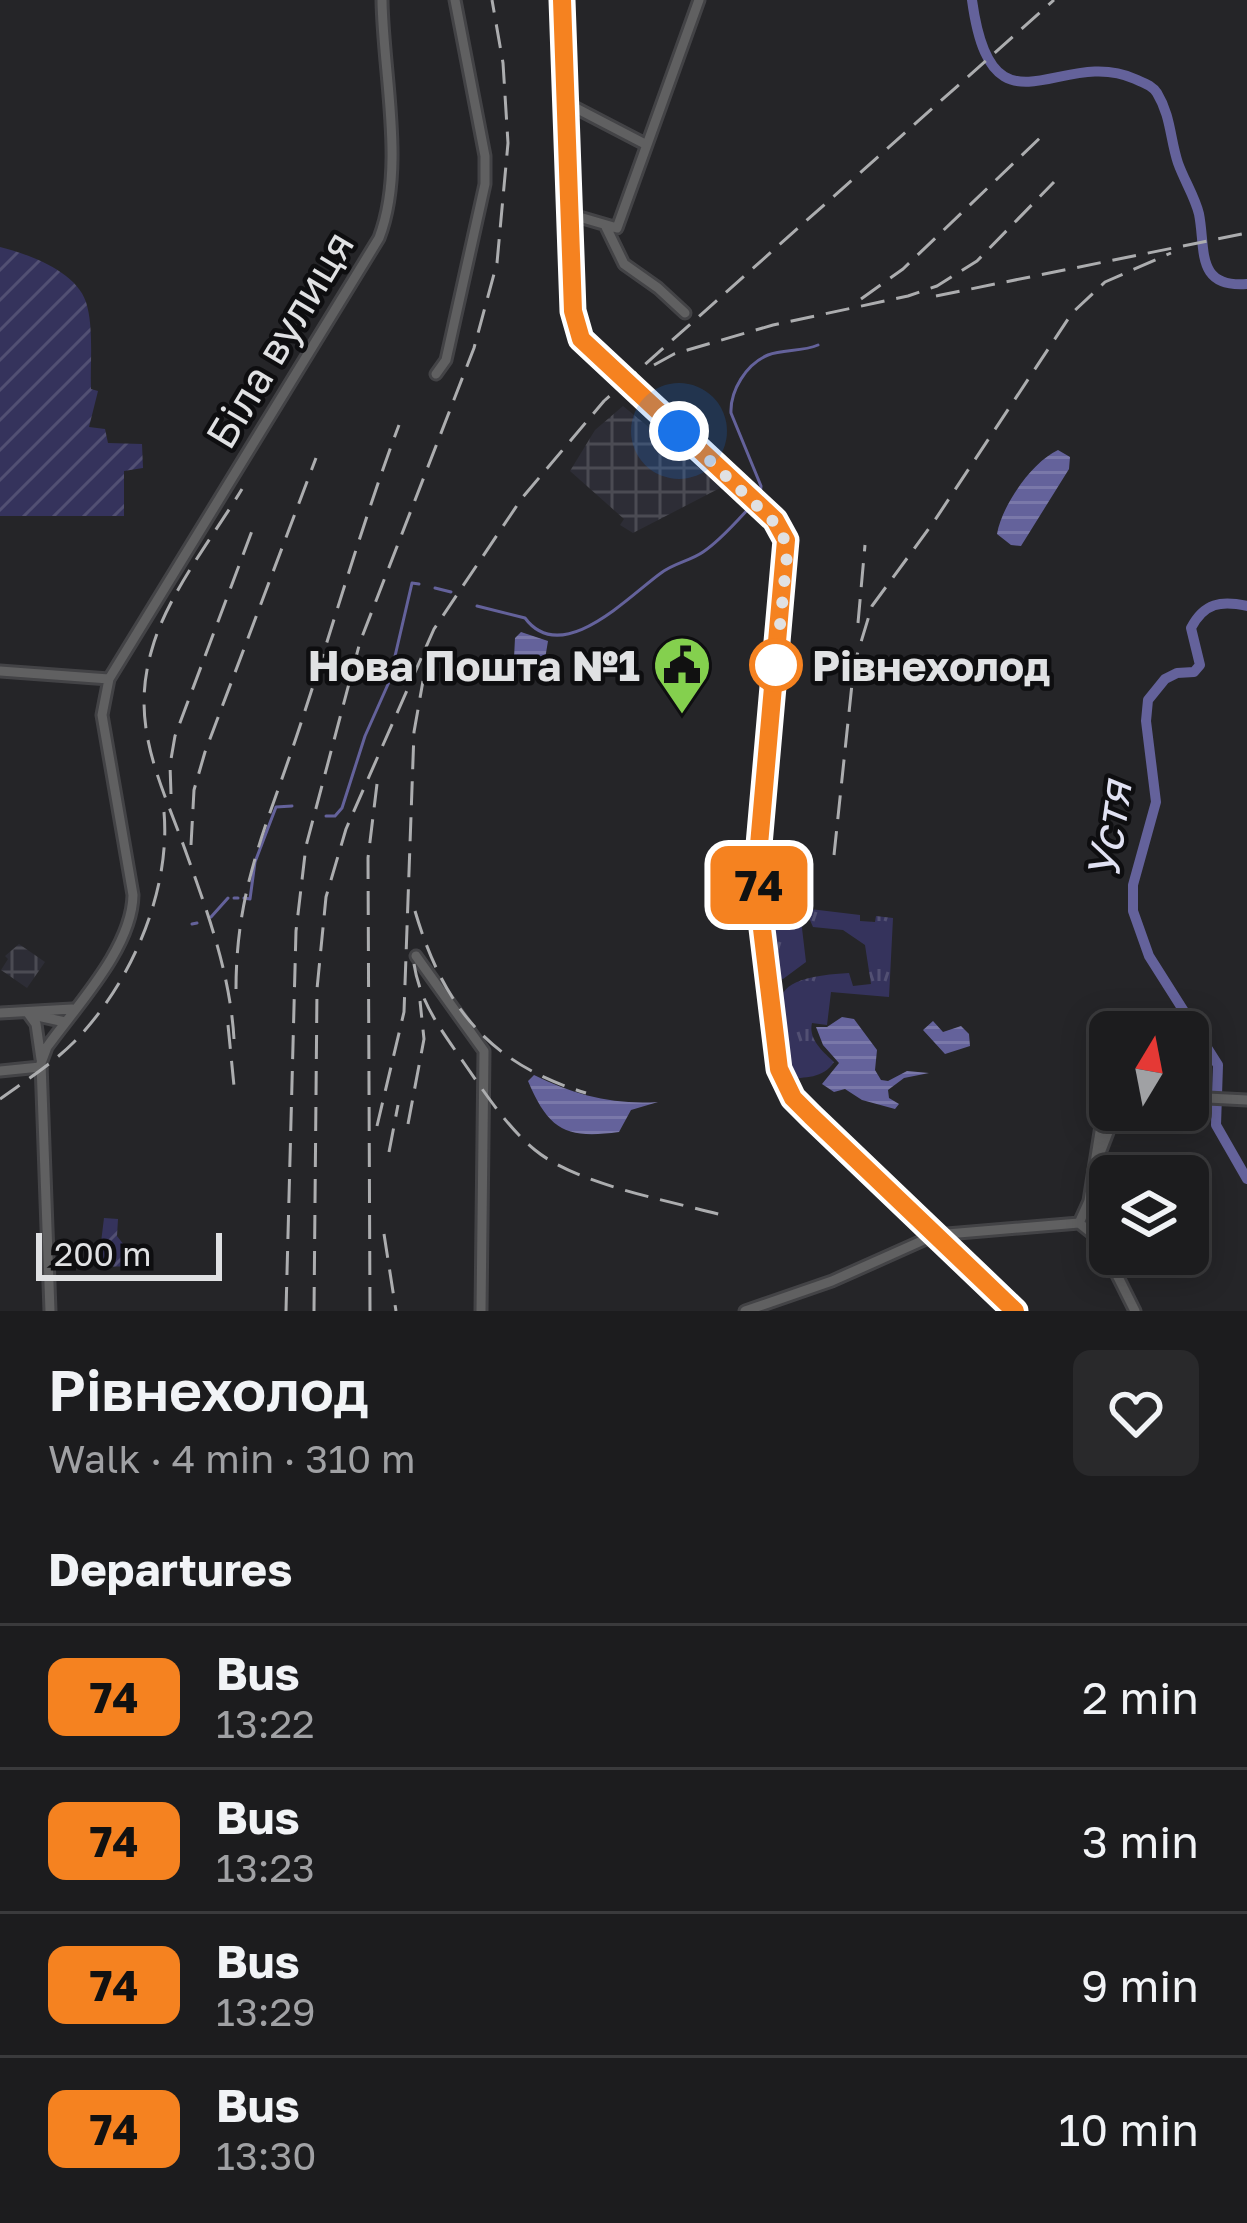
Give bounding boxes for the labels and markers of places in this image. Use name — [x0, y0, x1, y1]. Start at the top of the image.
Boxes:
public building icon: Нова Пошта №1 — [651, 634, 713, 716]
place label: Нова Пошта №1 — [308, 640, 640, 690]
marker: Рівнехолод — [751, 640, 801, 690]
place label: Рівнехолод — [812, 640, 1050, 690]

